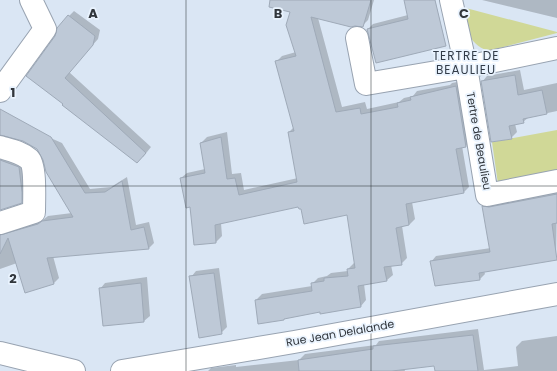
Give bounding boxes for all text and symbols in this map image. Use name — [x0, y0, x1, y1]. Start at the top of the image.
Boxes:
text: A — [88, 4, 98, 23]
text: B — [274, 4, 283, 23]
text: C — [459, 4, 469, 23]
district label: TERTRE DE BEAULIEU — [433, 47, 499, 78]
text: 1 — [11, 83, 15, 102]
street label: Tertre de Beaulieu — [463, 91, 495, 191]
text: 2 — [9, 269, 17, 288]
street label: Rue Jean Delalande — [285, 316, 396, 350]

